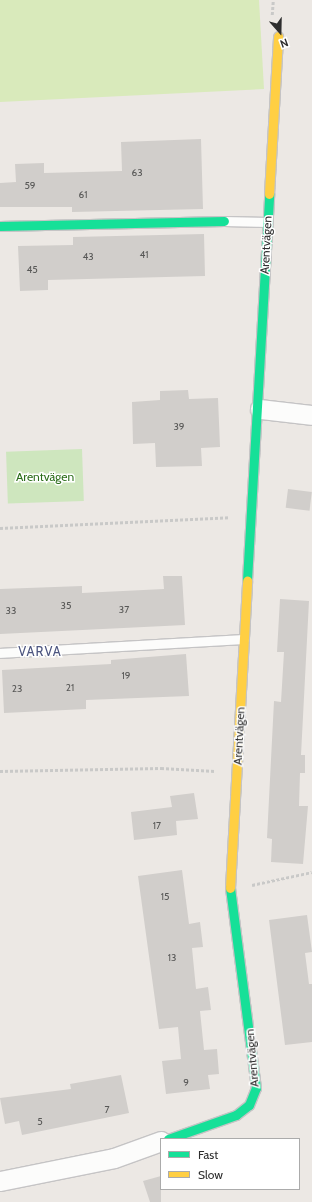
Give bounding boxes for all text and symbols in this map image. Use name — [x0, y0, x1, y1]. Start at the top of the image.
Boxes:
north arrow — [260, 12, 300, 52]
text: N — [278, 35, 290, 51]
house number: 63 — [131, 167, 143, 179]
house number: 59 — [24, 180, 36, 192]
house number: 61 — [79, 189, 87, 201]
street label: Arentvägen — [257, 216, 275, 274]
house number: 41 — [139, 249, 149, 261]
house number: 43 — [82, 251, 94, 263]
house number: 45 — [26, 264, 38, 276]
house number: 39 — [173, 421, 185, 433]
park label: Arentvägen — [16, 470, 74, 484]
house number: 35 — [61, 600, 71, 612]
house number: 37 — [119, 604, 129, 616]
house number: 33 — [6, 605, 16, 617]
district label: VARVA — [18, 643, 62, 659]
house number: 19 — [122, 670, 130, 682]
house number: 21 — [66, 682, 74, 694]
house number: 23 — [12, 683, 22, 695]
street label: Arentvägen — [230, 707, 248, 765]
house number: 17 — [153, 820, 161, 832]
house number: 15 — [161, 891, 169, 903]
house number: 13 — [168, 952, 176, 964]
street label: Arentvägen — [242, 1028, 262, 1088]
house number: 9 — [183, 1077, 189, 1089]
house number: 7 — [104, 1104, 110, 1116]
house number: 5 — [37, 1116, 43, 1128]
legend — [160, 1138, 300, 1190]
text: Fast — [198, 1147, 218, 1162]
text: Slow — [198, 1167, 223, 1182]

